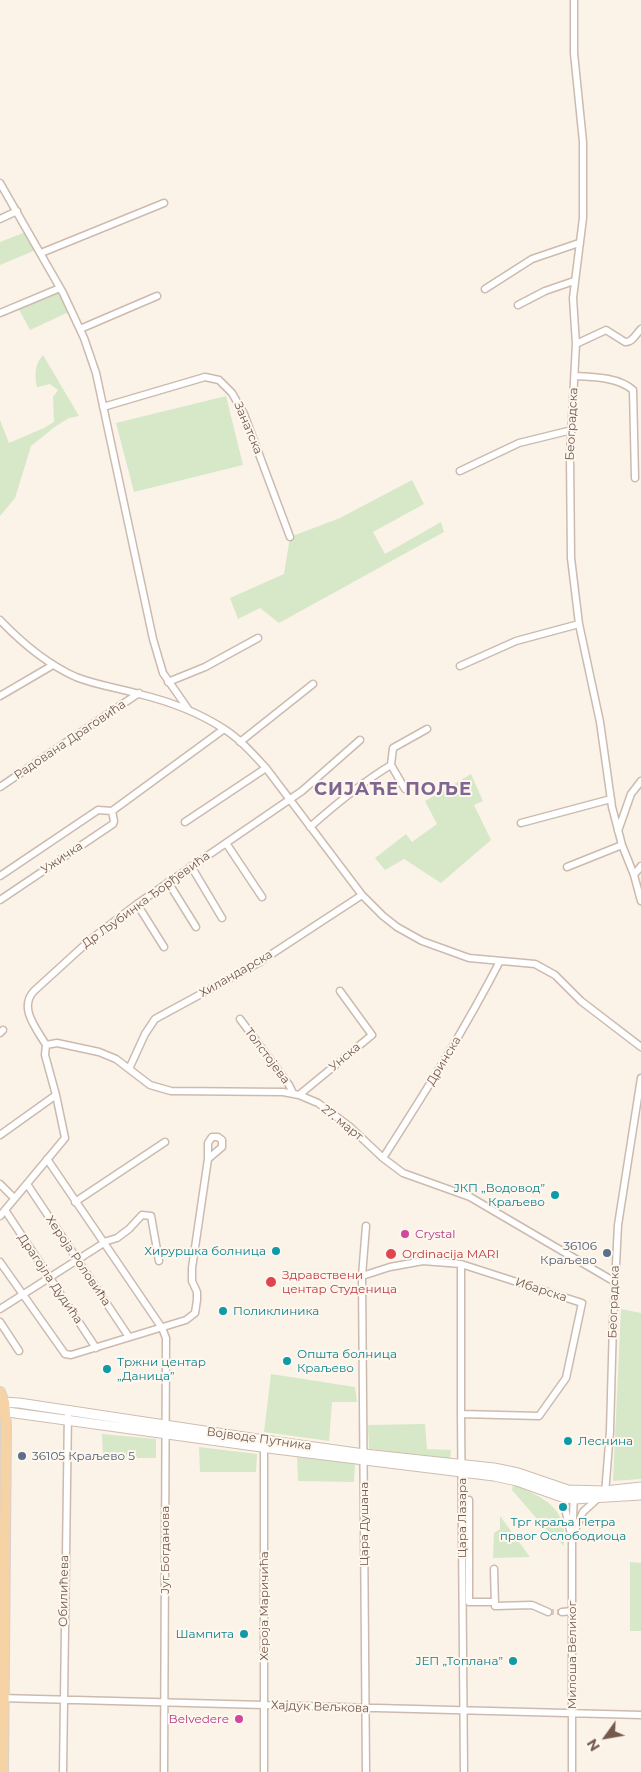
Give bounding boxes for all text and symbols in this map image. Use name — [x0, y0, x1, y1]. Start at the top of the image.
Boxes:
street label: Београдска — [563, 387, 581, 461]
street label: Занатска — [231, 400, 265, 456]
street label: Радована Драговића — [11, 697, 129, 783]
district label: СИЈАЋЕ ПОЉЕ — [313, 779, 473, 801]
street label: Ужичка — [39, 839, 85, 877]
street label: Др Љубинка Ђорђевића — [79, 849, 213, 951]
street label: Хиландарска — [197, 947, 275, 1001]
street label: Толстојева — [241, 1025, 293, 1087]
street label: Дринска — [424, 1034, 464, 1088]
street label: Унска — [326, 1040, 364, 1074]
street label: 27. март — [318, 1102, 366, 1144]
place label: ЈКП „Водовод” Краљево — [454, 1181, 545, 1209]
marker: ЈКП „Водовод” Краљево — [549, 1189, 561, 1201]
street label: Хероја Роловића — [42, 1213, 114, 1309]
place label: Crystal — [415, 1227, 455, 1241]
marker: Crystal — [399, 1228, 411, 1240]
street label: Драгојла Дудића — [15, 1231, 85, 1327]
place label: 36106 Краљево — [540, 1239, 597, 1267]
place label: Хируршка болница — [144, 1244, 266, 1258]
marker: Хируршка болница — [270, 1245, 282, 1257]
marker: Ordinacija MARI — [384, 1247, 398, 1261]
place label: Ordinacija MARI — [402, 1247, 499, 1261]
marker: 36106 Краљево — [601, 1247, 613, 1259]
street label: Београдска — [606, 1265, 622, 1339]
place label: Здравствени центар Студеница — [282, 1268, 397, 1296]
marker: Здравствени центар Студеница — [264, 1275, 278, 1289]
street label: Ибарска — [513, 1275, 569, 1305]
place label: Поликлиника — [233, 1304, 319, 1318]
marker: Поликлиника — [217, 1305, 229, 1317]
place label: Општа болница Краљево — [297, 1347, 397, 1375]
place label: Тржни центар „Даница” — [117, 1355, 206, 1383]
marker: Општа болница Краљево — [281, 1355, 293, 1367]
marker: Тржни центар „Даница” — [101, 1363, 113, 1375]
street label: Војводе Путника — [206, 1425, 312, 1453]
place label: Леснина — [578, 1434, 633, 1448]
marker: Леснина — [562, 1435, 574, 1447]
place label: 36105 Краљево 5 — [32, 1449, 135, 1463]
marker: 36105 Краљево 5 — [16, 1450, 28, 1462]
street label: Цара Лазара — [455, 1478, 469, 1558]
street label: Цара Душана — [357, 1482, 371, 1566]
marker: Трг краља Петра првог Ослободиоца — [557, 1501, 569, 1513]
street label: Југ Богданова — [158, 1506, 172, 1594]
place label: Трг краља Петра првог Ослободиоца — [500, 1515, 626, 1543]
street label: Хероја Маричића — [257, 1551, 271, 1661]
street label: Обилићева — [56, 1555, 72, 1627]
street label: Милоша Великог — [565, 1601, 579, 1709]
place label: Шампита — [175, 1627, 234, 1641]
marker: Шампита — [238, 1628, 250, 1640]
place label: ЈЕП „Топлана” — [415, 1654, 503, 1668]
marker: ЈЕП „Топлана” — [507, 1655, 519, 1667]
street label: Хајдук Вељкова — [271, 1698, 369, 1716]
place label: Belvedere — [169, 1712, 229, 1726]
north arrow — [581, 1712, 631, 1762]
marker: Belvedere — [233, 1713, 245, 1725]
text: N — [583, 1735, 604, 1755]

